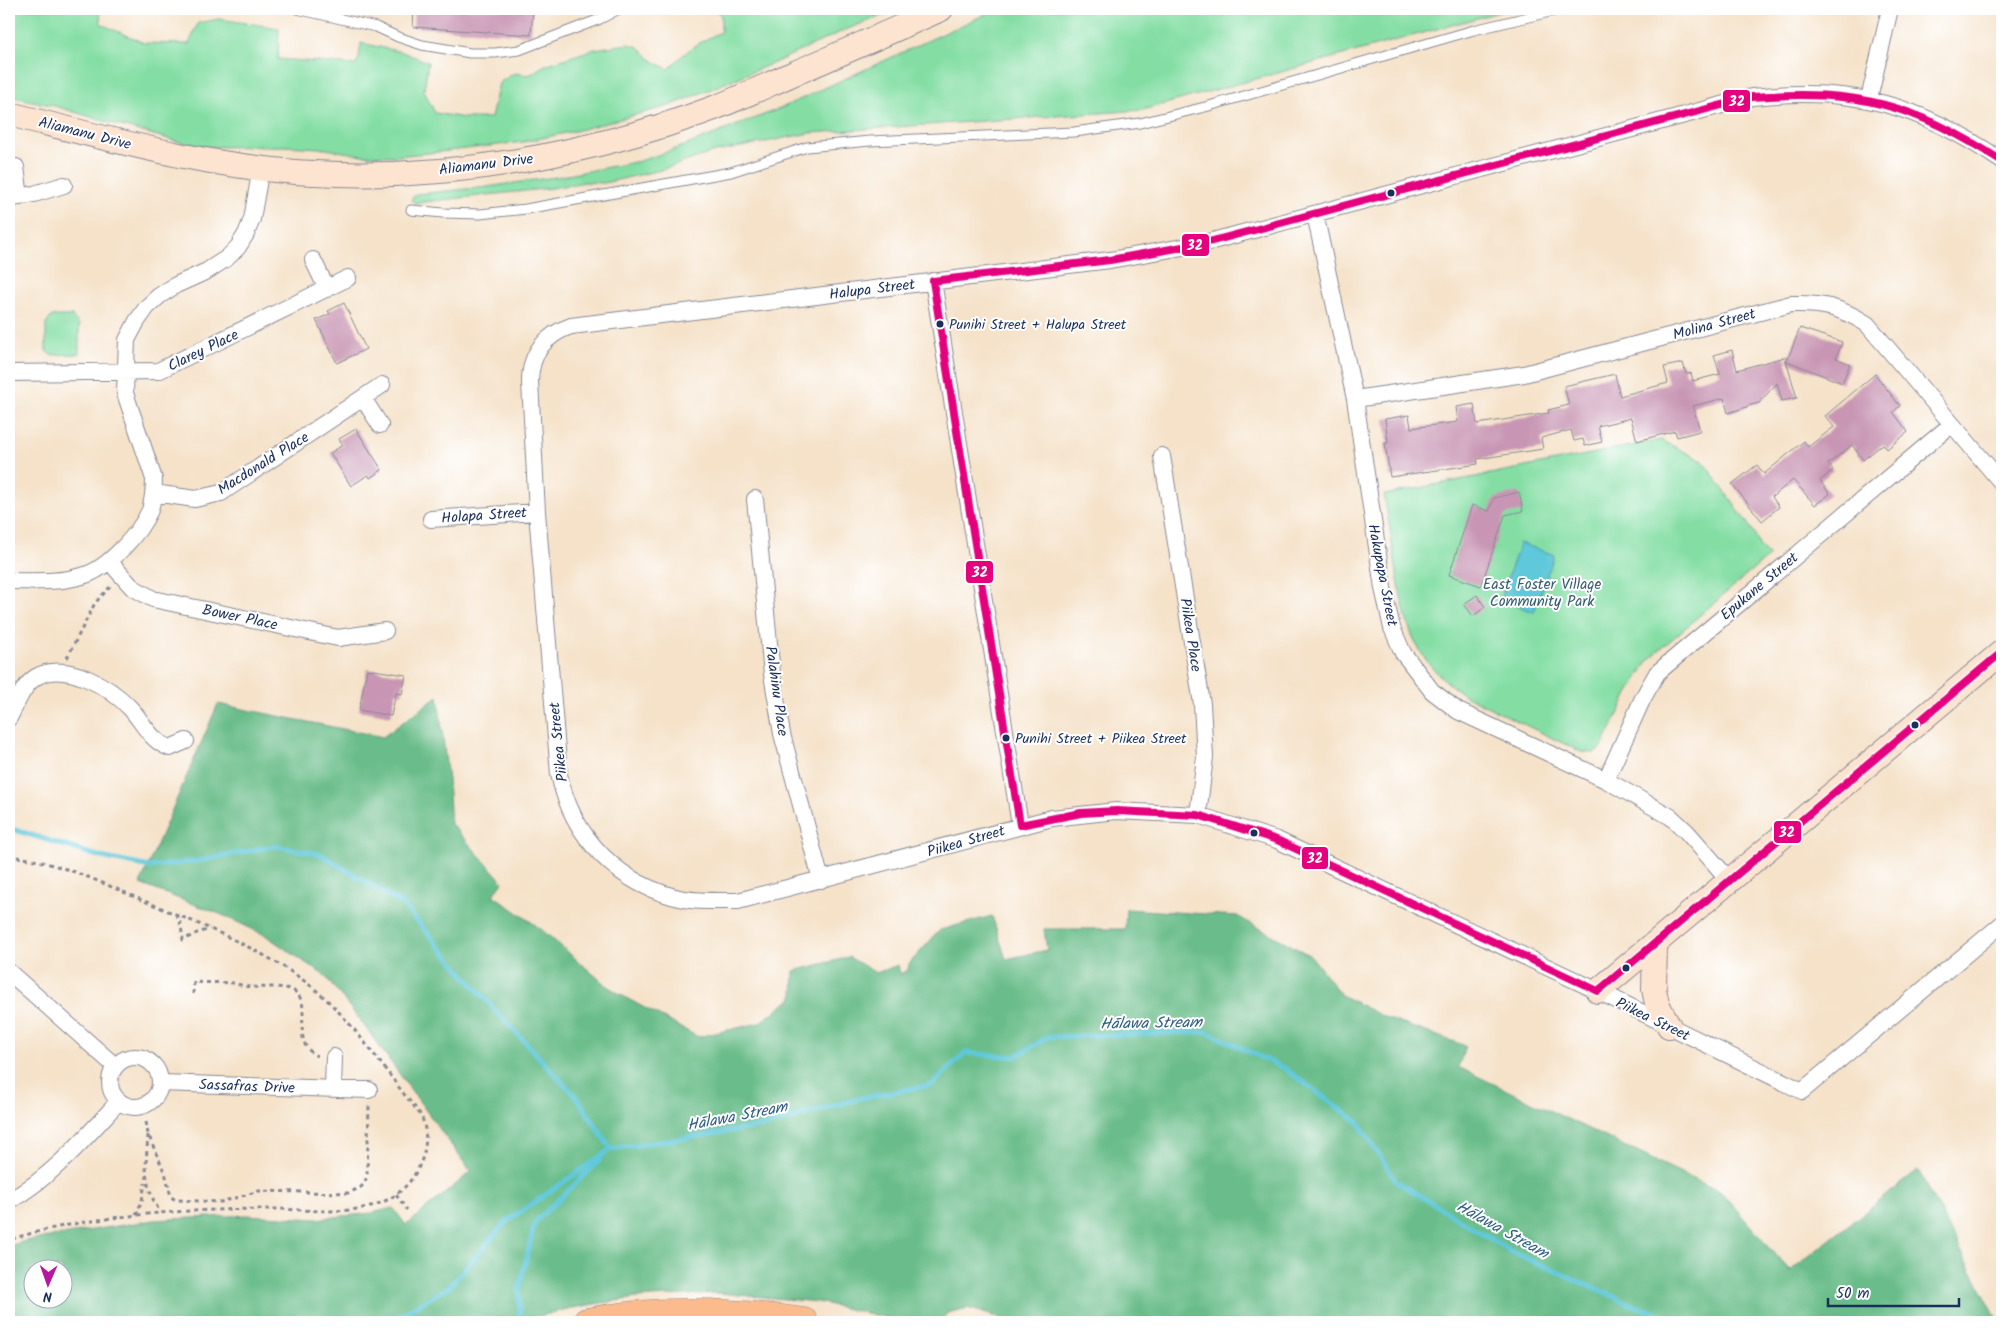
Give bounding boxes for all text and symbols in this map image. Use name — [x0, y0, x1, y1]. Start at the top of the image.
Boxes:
line badge: 32 — [1722, 89, 1751, 113]
text: 32 — [1728, 91, 1745, 113]
street label: Aliamanu Drive — [36, 111, 134, 157]
street label: Aliamanu Drive — [438, 147, 535, 183]
unlabelled marker — [1386, 188, 1396, 198]
line badge: 32 — [1181, 233, 1210, 257]
text: 32 — [1186, 235, 1203, 257]
street label: Halupa Street — [828, 273, 917, 307]
street label: Molina Street — [1670, 302, 1759, 348]
place label: Punihi Street + Halupa Street — [949, 314, 1127, 336]
marker: Punihi Street + Halupa Street — [935, 319, 945, 329]
street label: Clarey Place — [164, 323, 243, 379]
street label: Macdonald Place — [213, 426, 314, 502]
street label: Holapa Street — [440, 501, 528, 531]
street label: Hakupapa Street — [1360, 522, 1404, 629]
street label: Epukane Street — [1715, 547, 1804, 627]
line badge: 32 — [965, 560, 994, 584]
text: 32 — [971, 562, 988, 584]
park label: East Foster Village Community Park — [1483, 573, 1601, 614]
street label: Piikea Place — [1172, 597, 1208, 674]
street label: Bower Place — [200, 598, 280, 638]
street label: Palahinu Place — [758, 644, 794, 738]
street label: Piikea Street — [543, 701, 575, 783]
unlabelled marker — [1910, 720, 1920, 730]
place label: Punihi Street + Piikea Street — [1015, 728, 1187, 750]
marker: Punihi Street + Piikea Street — [1001, 733, 1011, 743]
street label: Piikea Street — [924, 819, 1008, 865]
line badge: 32 — [1773, 820, 1802, 844]
text: 32 — [1778, 822, 1795, 844]
unlabelled marker — [1249, 828, 1259, 838]
line badge: 32 — [1301, 846, 1329, 870]
text: 32 — [1306, 848, 1323, 870]
unlabelled marker — [1621, 963, 1631, 973]
street label: Piikea Street — [1611, 992, 1694, 1048]
water label: Hālawa Stream — [1100, 1010, 1203, 1037]
street label: Sassafras Drive — [198, 1073, 296, 1101]
water label: Hālawa Stream — [685, 1094, 791, 1138]
water label: Hālawa Stream — [1452, 1195, 1554, 1267]
north arrow — [22, 1258, 72, 1308]
scale bar — [1828, 1276, 1960, 1308]
text: 50 m — [1836, 1282, 1870, 1306]
text: N — [43, 1285, 52, 1307]

